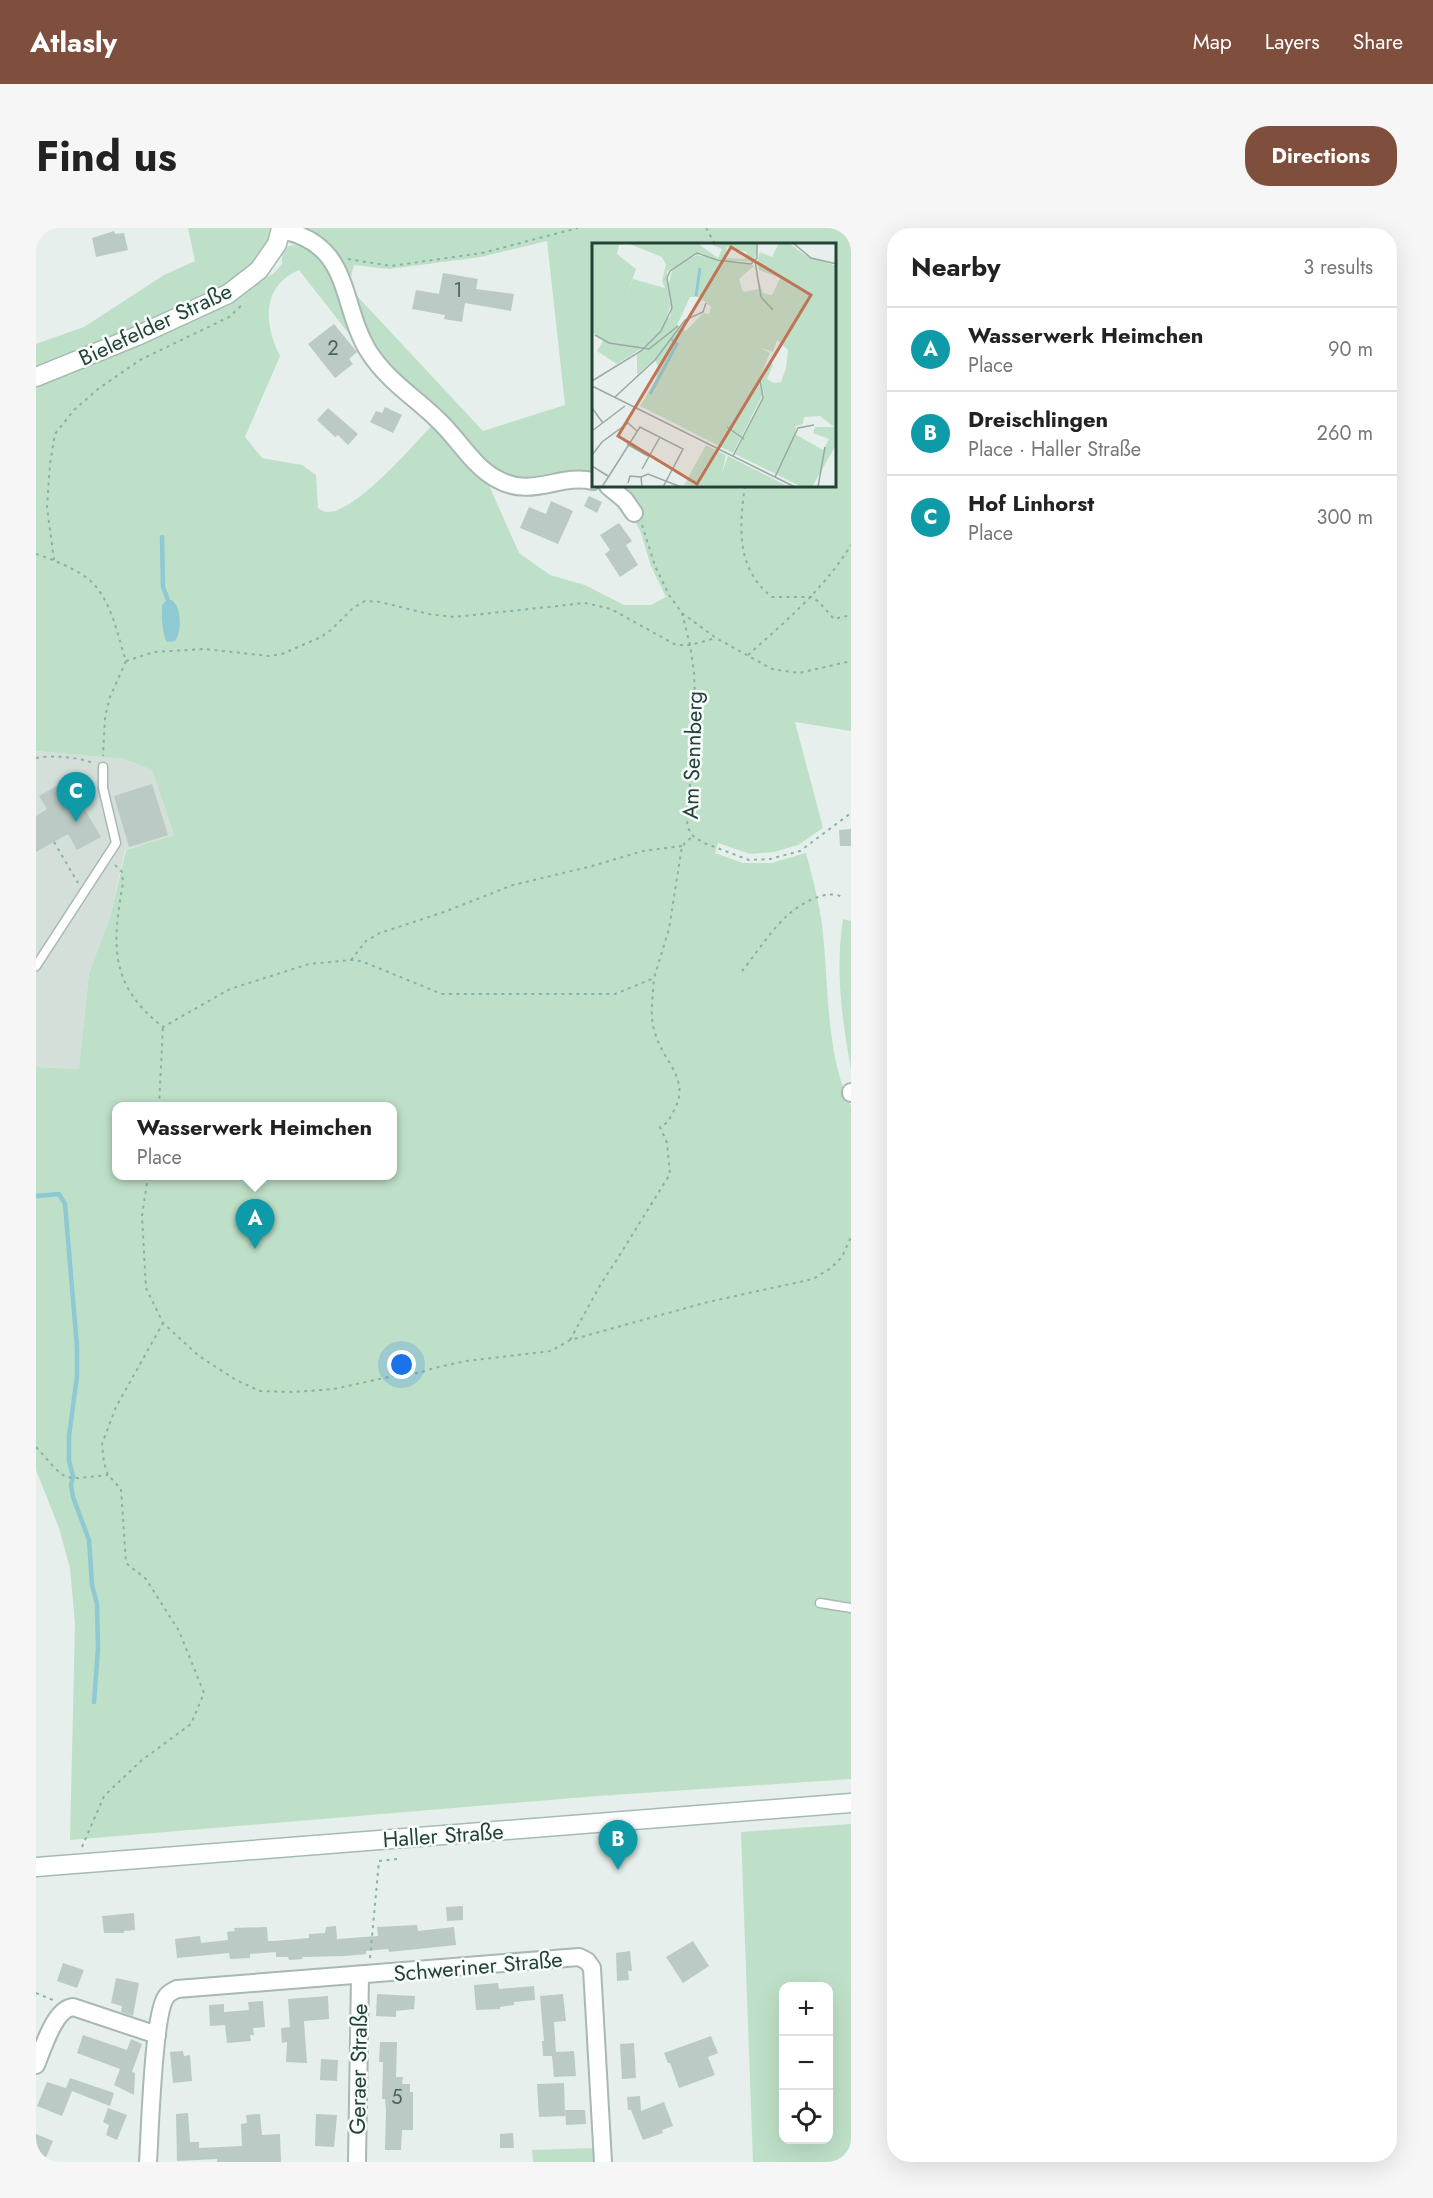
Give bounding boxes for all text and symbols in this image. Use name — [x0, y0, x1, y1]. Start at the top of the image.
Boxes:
text: Atlasly — [30, 22, 117, 63]
text: Map — [1193, 27, 1232, 57]
text: Layers — [1265, 27, 1320, 57]
text: Share — [1353, 27, 1403, 57]
text: Find us — [36, 126, 177, 187]
button: Directions — [1245, 126, 1397, 186]
inset map — [592, 243, 836, 488]
text: Nearby — [911, 248, 1000, 286]
text: 3 results — [1303, 253, 1373, 282]
street label: Bielefelder Straße — [73, 274, 237, 374]
house number: 1 — [454, 276, 463, 305]
text: Wasserwerk Heimchen — [968, 319, 1203, 351]
house number: 2 — [327, 334, 339, 363]
text: A — [923, 335, 938, 364]
text: 90 m — [1328, 335, 1373, 364]
text: Place — [968, 351, 1013, 380]
text: Dreischlingen — [968, 403, 1108, 435]
text: B — [924, 419, 937, 448]
text: 260 m — [1317, 419, 1373, 448]
text: Place · Haller Straße — [968, 435, 1141, 464]
text: Hof Linhorst — [968, 487, 1094, 519]
text: C — [923, 503, 938, 532]
text: 300 m — [1316, 503, 1373, 532]
text: Place — [968, 519, 1013, 548]
street label: Am Sennberg — [674, 690, 710, 820]
pin: C — [56, 772, 96, 822]
popup — [112, 1102, 397, 1180]
text: Wasserwerk Heimchen — [137, 1111, 372, 1143]
text: Place — [137, 1143, 182, 1172]
pin: A — [236, 1200, 274, 1249]
your location — [387, 1350, 416, 1379]
street label: Haller Straße — [381, 1815, 505, 1855]
pin: B — [598, 1820, 638, 1870]
street label: Schweriner Straße — [392, 1943, 564, 1989]
map controls — [779, 1982, 833, 2144]
button: + — [779, 1982, 833, 2036]
street label: Geraer Straße — [341, 2003, 375, 2135]
button: − — [779, 2036, 833, 2090]
house number: 5 — [391, 2083, 403, 2112]
button: locate — [779, 2090, 833, 2144]

